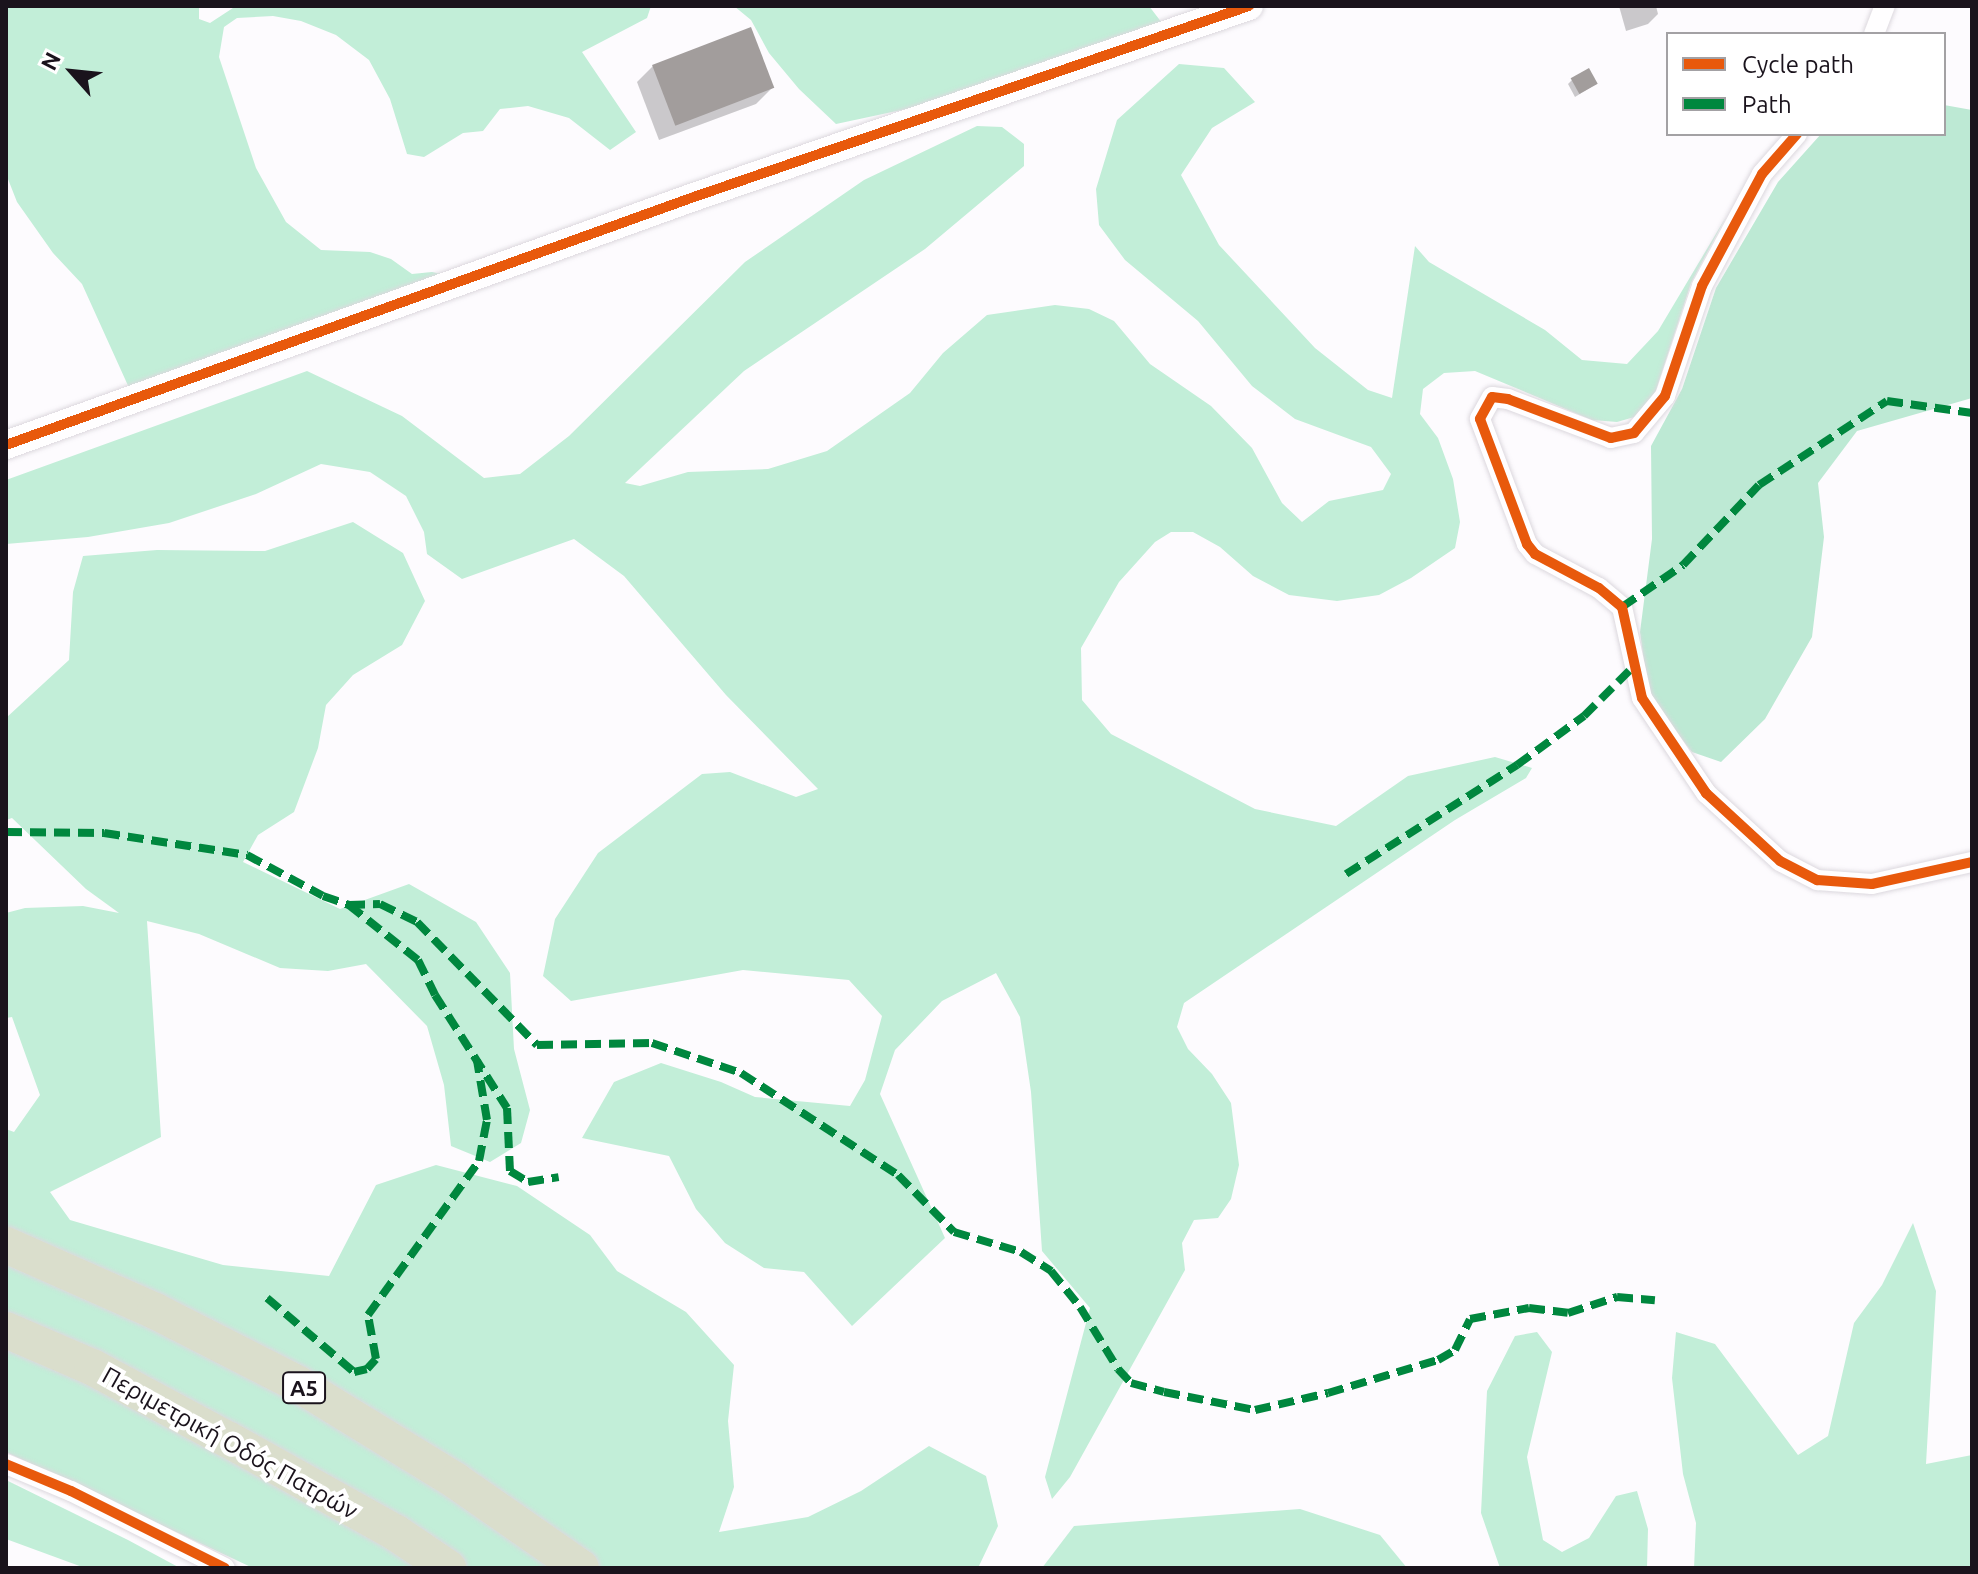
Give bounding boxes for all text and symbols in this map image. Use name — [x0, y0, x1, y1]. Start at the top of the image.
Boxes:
north arrow — [32, 32, 112, 112]
legend — [1666, 32, 1946, 136]
text: N — [35, 48, 65, 74]
text: Cycle path — [1742, 51, 1854, 78]
text: Path — [1742, 91, 1792, 118]
street label: Περιμετρική Οδός Πατρών — [97, 1361, 363, 1525]
road number: Α5 — [282, 1370, 326, 1406]

